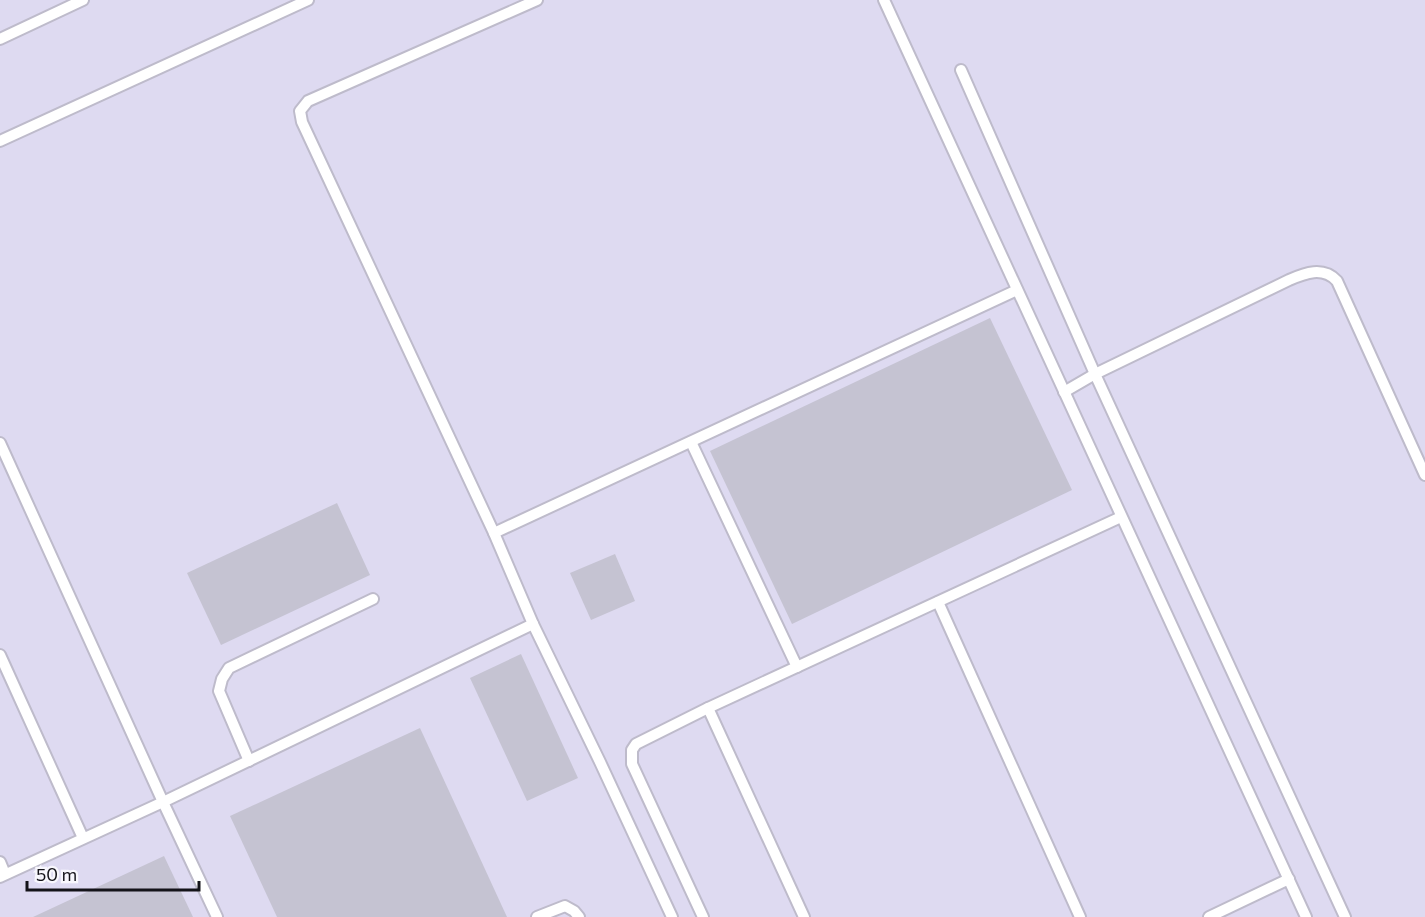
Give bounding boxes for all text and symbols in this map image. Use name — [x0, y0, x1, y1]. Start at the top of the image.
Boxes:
scale bar — [27, 854, 200, 892]
text: 50 m — [36, 863, 77, 885]

